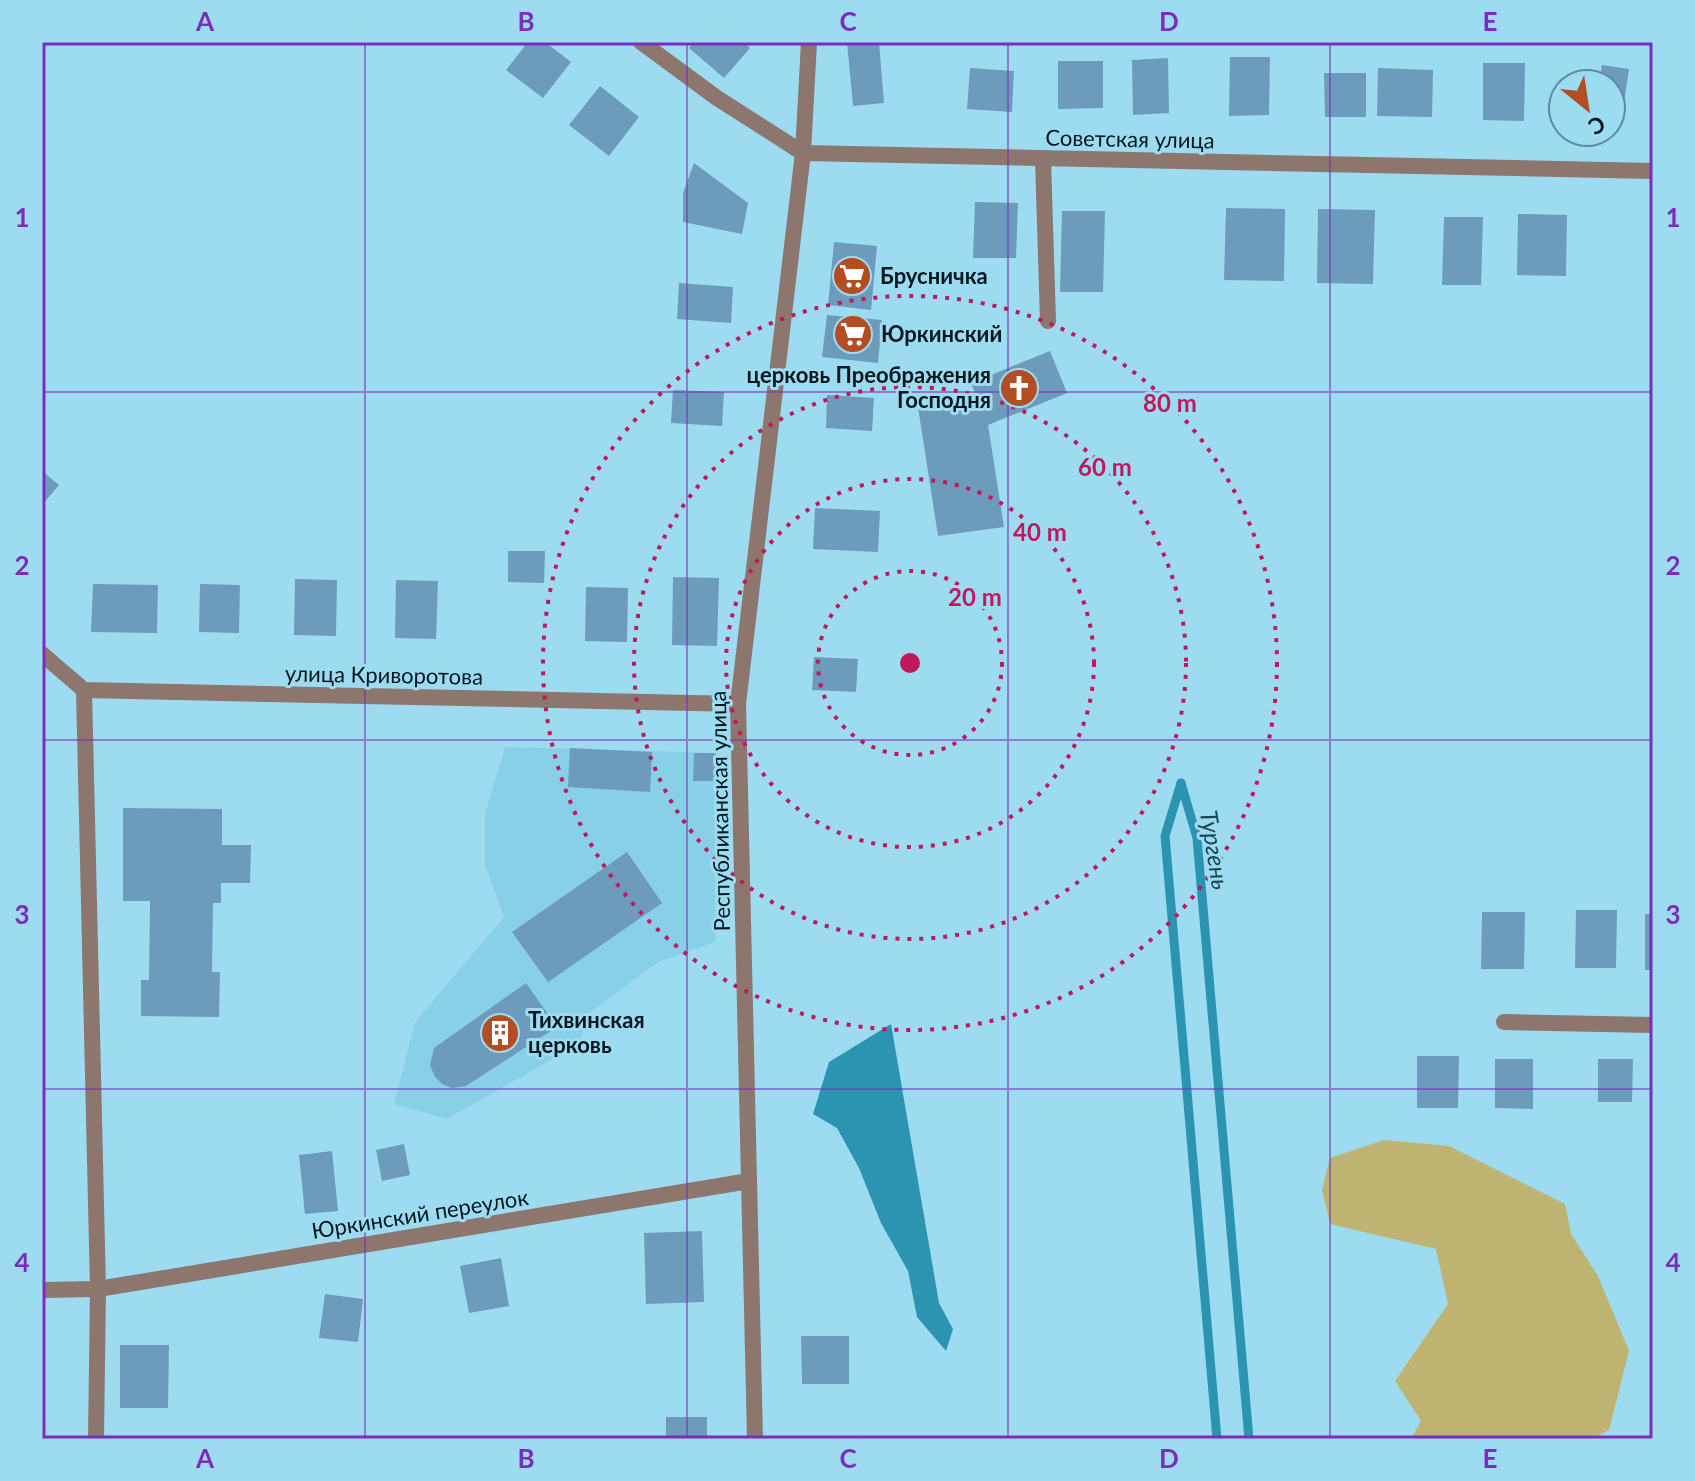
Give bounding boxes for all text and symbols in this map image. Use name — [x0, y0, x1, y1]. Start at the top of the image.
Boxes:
text: A — [195, 5, 215, 37]
text: B — [517, 5, 535, 37]
text: C — [839, 5, 857, 37]
text: D — [1159, 5, 1179, 37]
text: E — [1483, 5, 1497, 37]
north arrow — [1547, 68, 1627, 148]
text: С — [1584, 110, 1610, 141]
street label: Советская улица — [1045, 124, 1215, 153]
text: 1 — [14, 201, 30, 233]
text: 1 — [1665, 201, 1681, 233]
supermarket icon: Брусничка — [831, 255, 873, 297]
place label: Брусничка — [880, 262, 988, 289]
supermarket icon: Юркинский — [832, 313, 874, 355]
place label: Юркинский — [881, 320, 1002, 347]
place label: церковь Преображения Господня — [747, 361, 991, 413]
church icon: церковь Преображения Господня — [998, 367, 1040, 409]
text: 80 m — [1143, 388, 1197, 417]
text: 60 m — [1078, 452, 1132, 481]
text: 40 m — [1013, 517, 1067, 546]
text: 2 — [14, 549, 30, 581]
text: 2 — [1665, 549, 1681, 581]
text: 20 m — [948, 582, 1002, 611]
centre of rings — [896, 649, 924, 677]
street label: улица Криворотова — [285, 659, 483, 690]
street label: Республиканская улица — [704, 690, 735, 932]
water label: Тургень — [1195, 808, 1236, 892]
text: 3 — [14, 898, 30, 930]
text: 3 — [1665, 898, 1681, 930]
place label: Тихвинская церковь — [528, 1006, 645, 1058]
building icon: Тихвинская церковь — [479, 1012, 521, 1054]
street label: Юркинский переулок — [310, 1183, 531, 1244]
text: 4 — [14, 1246, 30, 1278]
text: 4 — [1665, 1246, 1681, 1278]
text: A — [195, 1442, 215, 1474]
text: B — [517, 1442, 535, 1474]
text: C — [839, 1442, 857, 1474]
text: D — [1159, 1442, 1179, 1474]
text: E — [1483, 1442, 1497, 1474]

